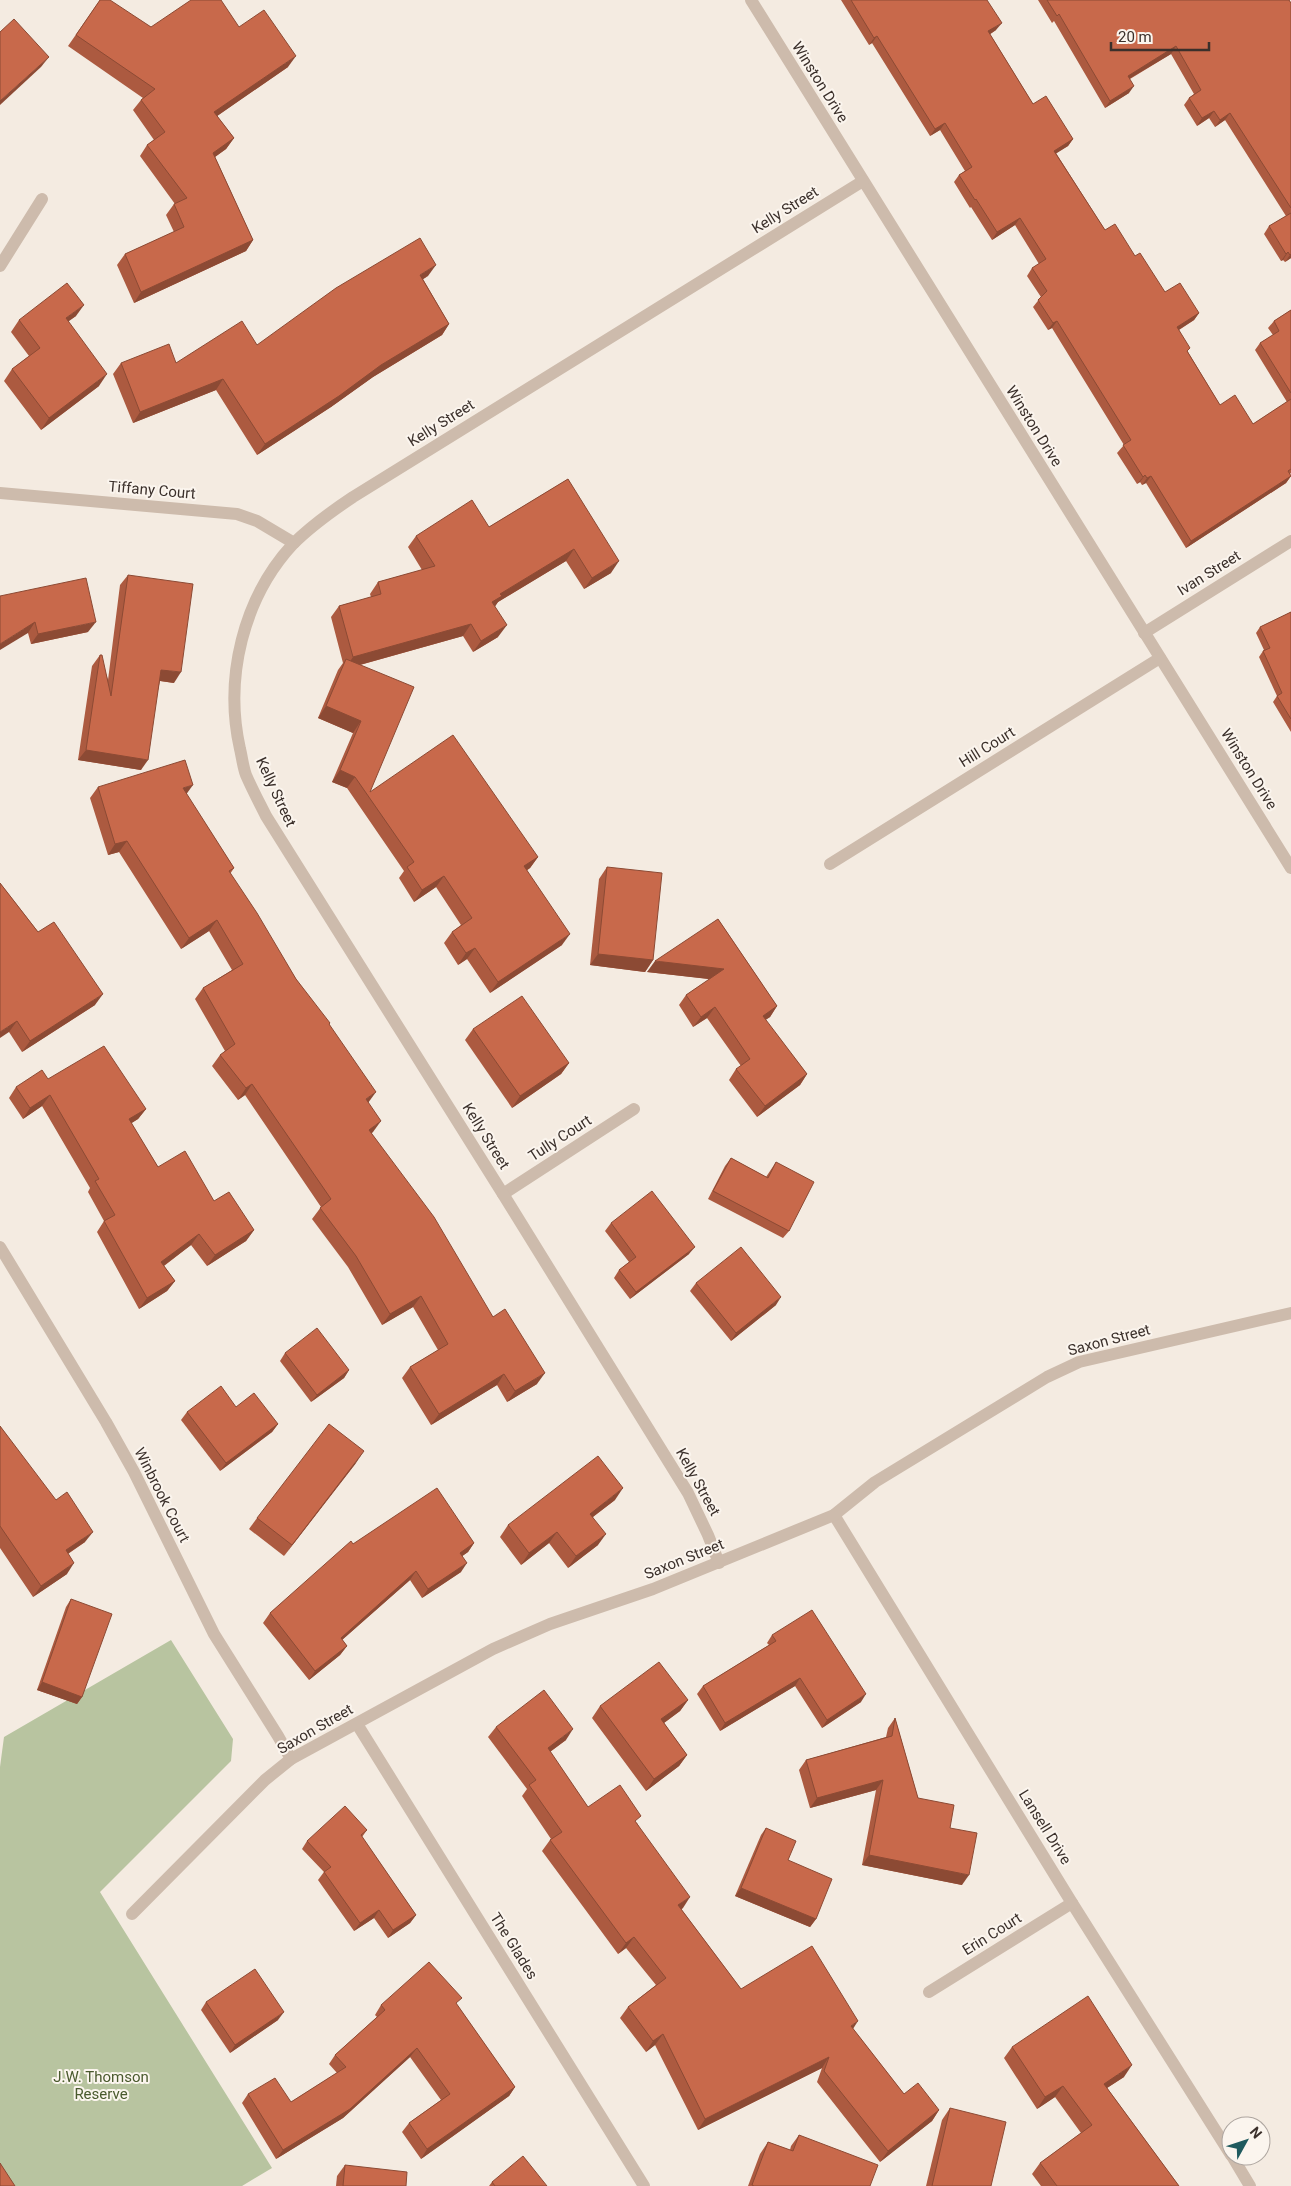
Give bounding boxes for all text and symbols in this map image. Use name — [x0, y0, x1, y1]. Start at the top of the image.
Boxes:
scale bar — [1111, 20, 1208, 52]
text: 20 m — [1118, 28, 1152, 46]
street label: Winston Drive — [788, 38, 852, 126]
street label: Kelly Street — [748, 182, 822, 237]
street label: Winston Drive — [1002, 382, 1066, 470]
street label: Kelly Street — [404, 395, 478, 450]
street label: Tiffany Court — [108, 477, 196, 503]
street label: Ivan Street — [1174, 547, 1244, 599]
street label: Hill Court — [956, 723, 1018, 771]
street label: Winston Drive — [1217, 725, 1281, 813]
street label: Kelly Street — [252, 754, 300, 830]
street label: Kelly Street — [459, 1099, 514, 1173]
street label: Tully Court — [525, 1111, 595, 1165]
street label: Saxon Street — [1066, 1320, 1152, 1360]
street label: Winbrook Court — [130, 1445, 194, 1545]
street label: Kelly Street — [672, 1445, 724, 1519]
street label: Saxon Street — [641, 1535, 727, 1583]
street label: Saxon Street — [274, 1700, 356, 1758]
street label: Lansell Drive — [1015, 1786, 1075, 1868]
street label: The Glades — [486, 1909, 542, 1983]
street label: Erin Court — [959, 1909, 1025, 1959]
park label: J.W. Thomson Reserve — [53, 2068, 149, 2103]
north arrow — [1221, 2116, 1271, 2166]
text: N — [1247, 2124, 1265, 2142]

